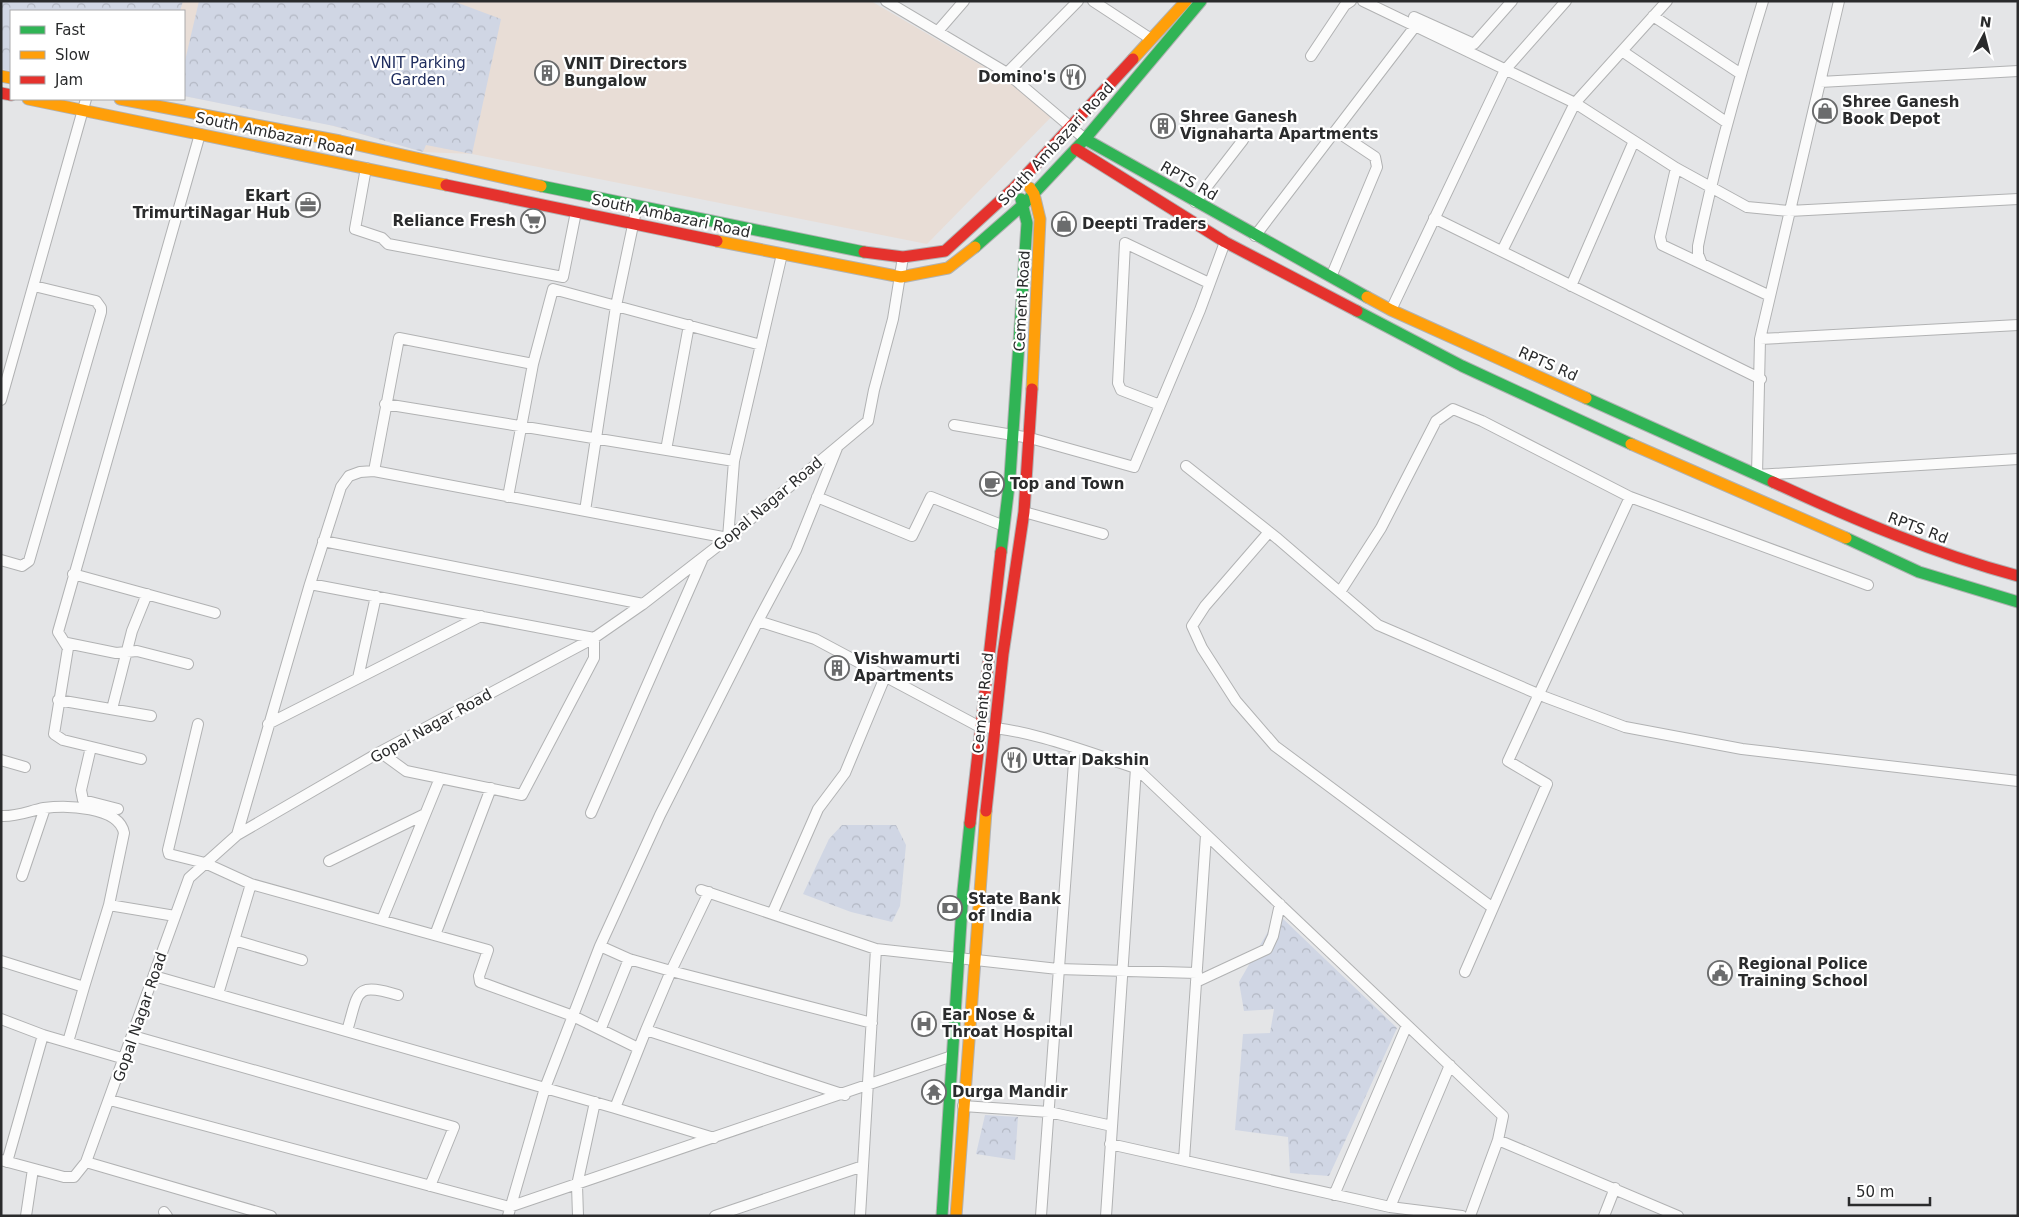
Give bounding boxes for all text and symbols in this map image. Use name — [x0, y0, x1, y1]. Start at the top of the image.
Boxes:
legend — [10, 10, 185, 100]
north arrow — [1959, 10, 2009, 60]
text: N — [1979, 13, 1992, 31]
text: Fast — [55, 21, 85, 39]
text: Slow — [55, 46, 90, 64]
park label: VNIT Parking Garden — [370, 54, 466, 89]
place label: VNIT Directors Bungalow — [564, 55, 687, 90]
building icon: VNIT Directors Bungalow — [534, 60, 560, 86]
restaurant icon: Domino's — [1060, 64, 1086, 90]
place label: Domino's — [978, 68, 1056, 86]
text: Jam — [54, 71, 83, 89]
street label: South Ambazari Road — [994, 79, 1118, 209]
place label: Shree Ganesh Book Depot — [1842, 93, 1959, 128]
shop icon: Shree Ganesh Book Depot — [1812, 98, 1838, 124]
street label: South Ambazari Road — [194, 108, 356, 160]
place label: Shree Ganesh Vignaharta Apartments — [1180, 108, 1378, 143]
building icon: Shree Ganesh Vignaharta Apartments — [1150, 113, 1176, 139]
street label: RPTS Rd — [1157, 157, 1221, 205]
place label: Ekart TrimurtiNagar Hub — [133, 187, 290, 222]
street label: South Ambazari Road — [590, 190, 752, 242]
office icon: Ekart TrimurtiNagar Hub — [295, 192, 321, 218]
supermarket icon: Reliance Fresh — [520, 208, 546, 234]
shop icon: Deepti Traders — [1051, 211, 1077, 237]
place label: Reliance Fresh — [392, 212, 516, 230]
place label: Deepti Traders — [1082, 215, 1206, 233]
street label: Cement Road — [1010, 250, 1034, 352]
street label: RPTS Rd — [1516, 343, 1580, 385]
street label: Gopal Nagar Road — [710, 453, 826, 555]
cafe icon: Top and Town — [979, 471, 1005, 497]
place label: Top and Town — [1010, 475, 1124, 493]
street label: RPTS Rd — [1885, 508, 1951, 548]
place label: Vishwamurti Apartments — [854, 650, 960, 685]
street label: Cement Road — [969, 652, 997, 754]
building icon: Vishwamurti Apartments — [824, 655, 850, 681]
street label: Gopal Nagar Road — [367, 685, 495, 767]
restaurant icon: Uttar Dakshin — [1001, 747, 1027, 773]
place label: Uttar Dakshin — [1032, 751, 1149, 769]
place label: State Bank of India — [968, 890, 1062, 925]
bank icon: State Bank of India — [937, 895, 963, 921]
street label: Gopal Nagar Road — [109, 950, 171, 1084]
place label: Regional Police Training School — [1738, 955, 1868, 990]
public building icon: Regional Police Training School — [1707, 960, 1733, 986]
place label: Ear Nose & Throat Hospital — [942, 1006, 1073, 1041]
hospital icon: Ear Nose & Throat Hospital — [911, 1011, 937, 1037]
temple icon: Durga Mandir — [921, 1079, 947, 1105]
place label: Durga Mandir — [952, 1083, 1068, 1101]
scale bar — [1849, 1174, 1930, 1206]
text: 50 m — [1856, 1183, 1894, 1201]

